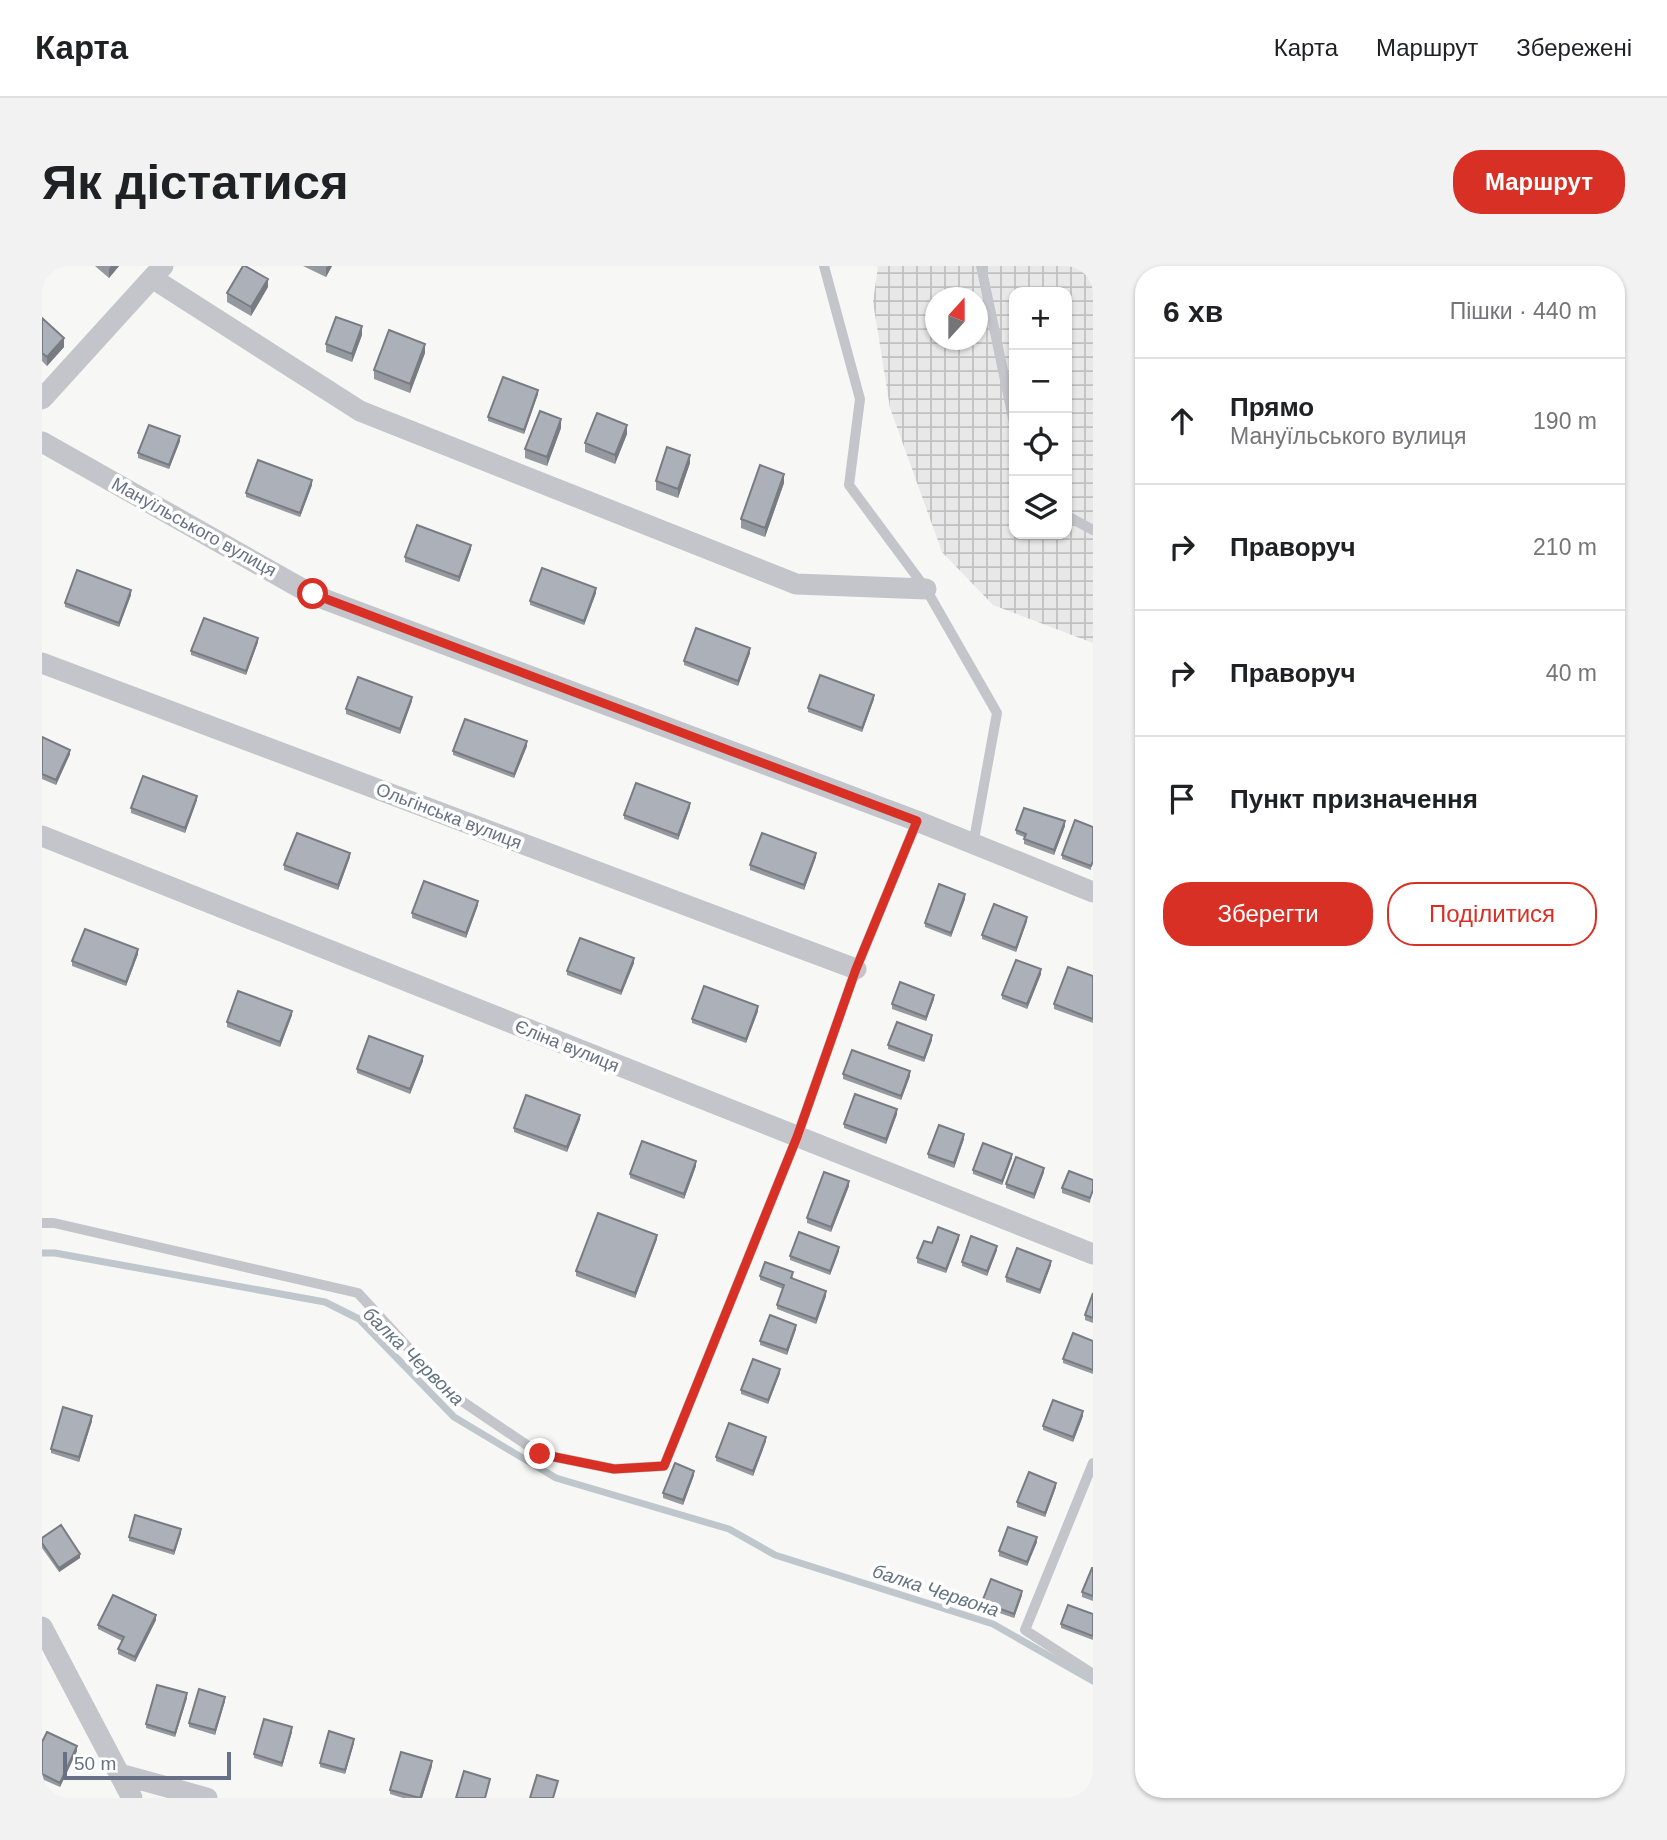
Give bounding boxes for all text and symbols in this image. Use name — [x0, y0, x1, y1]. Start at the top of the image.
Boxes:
text: Карта — [35, 29, 128, 66]
text: Карта — [1274, 34, 1338, 61]
text: Маршрут — [1376, 34, 1478, 61]
text: Збережені — [1516, 34, 1632, 61]
button: Маршрут — [1453, 150, 1625, 214]
text: Як дістатися — [42, 155, 349, 209]
north arrow — [925, 287, 988, 350]
map controls — [1009, 287, 1072, 539]
button: + — [1009, 287, 1072, 350]
text: 6 хв — [1163, 295, 1223, 328]
text: Пішки · 440 m — [1450, 298, 1597, 324]
button: − — [1009, 350, 1072, 413]
text: Прямо — [1230, 392, 1314, 422]
icon: ahead — [1163, 402, 1201, 440]
text: 190 m — [1533, 408, 1597, 434]
button: locate — [1009, 413, 1072, 476]
text: Мануїльського вулиця — [1230, 423, 1466, 449]
street label: Мануїльського вулиця — [108, 473, 280, 581]
button: layers — [1009, 476, 1072, 539]
icon: right — [1163, 528, 1201, 566]
text: Праворуч — [1230, 532, 1356, 562]
text: 210 m — [1533, 534, 1597, 560]
route start — [297, 578, 328, 609]
icon: right — [1163, 654, 1201, 692]
text: Праворуч — [1230, 658, 1356, 688]
text: 40 m — [1546, 660, 1597, 686]
street label: Ольгінська вулиця — [373, 779, 525, 853]
icon: arrive — [1163, 780, 1201, 818]
text: Пункт призначення — [1230, 784, 1478, 814]
button: Зберегти — [1163, 882, 1373, 946]
button: Поділитися — [1387, 882, 1597, 946]
street label: Єліна вулиця — [512, 1016, 622, 1076]
water label: балка Червона — [359, 1303, 468, 1410]
route end — [524, 1438, 555, 1469]
water label: балка Червона — [870, 1560, 1002, 1621]
scale bar — [63, 1749, 231, 1781]
text: 50 m — [74, 1753, 116, 1774]

